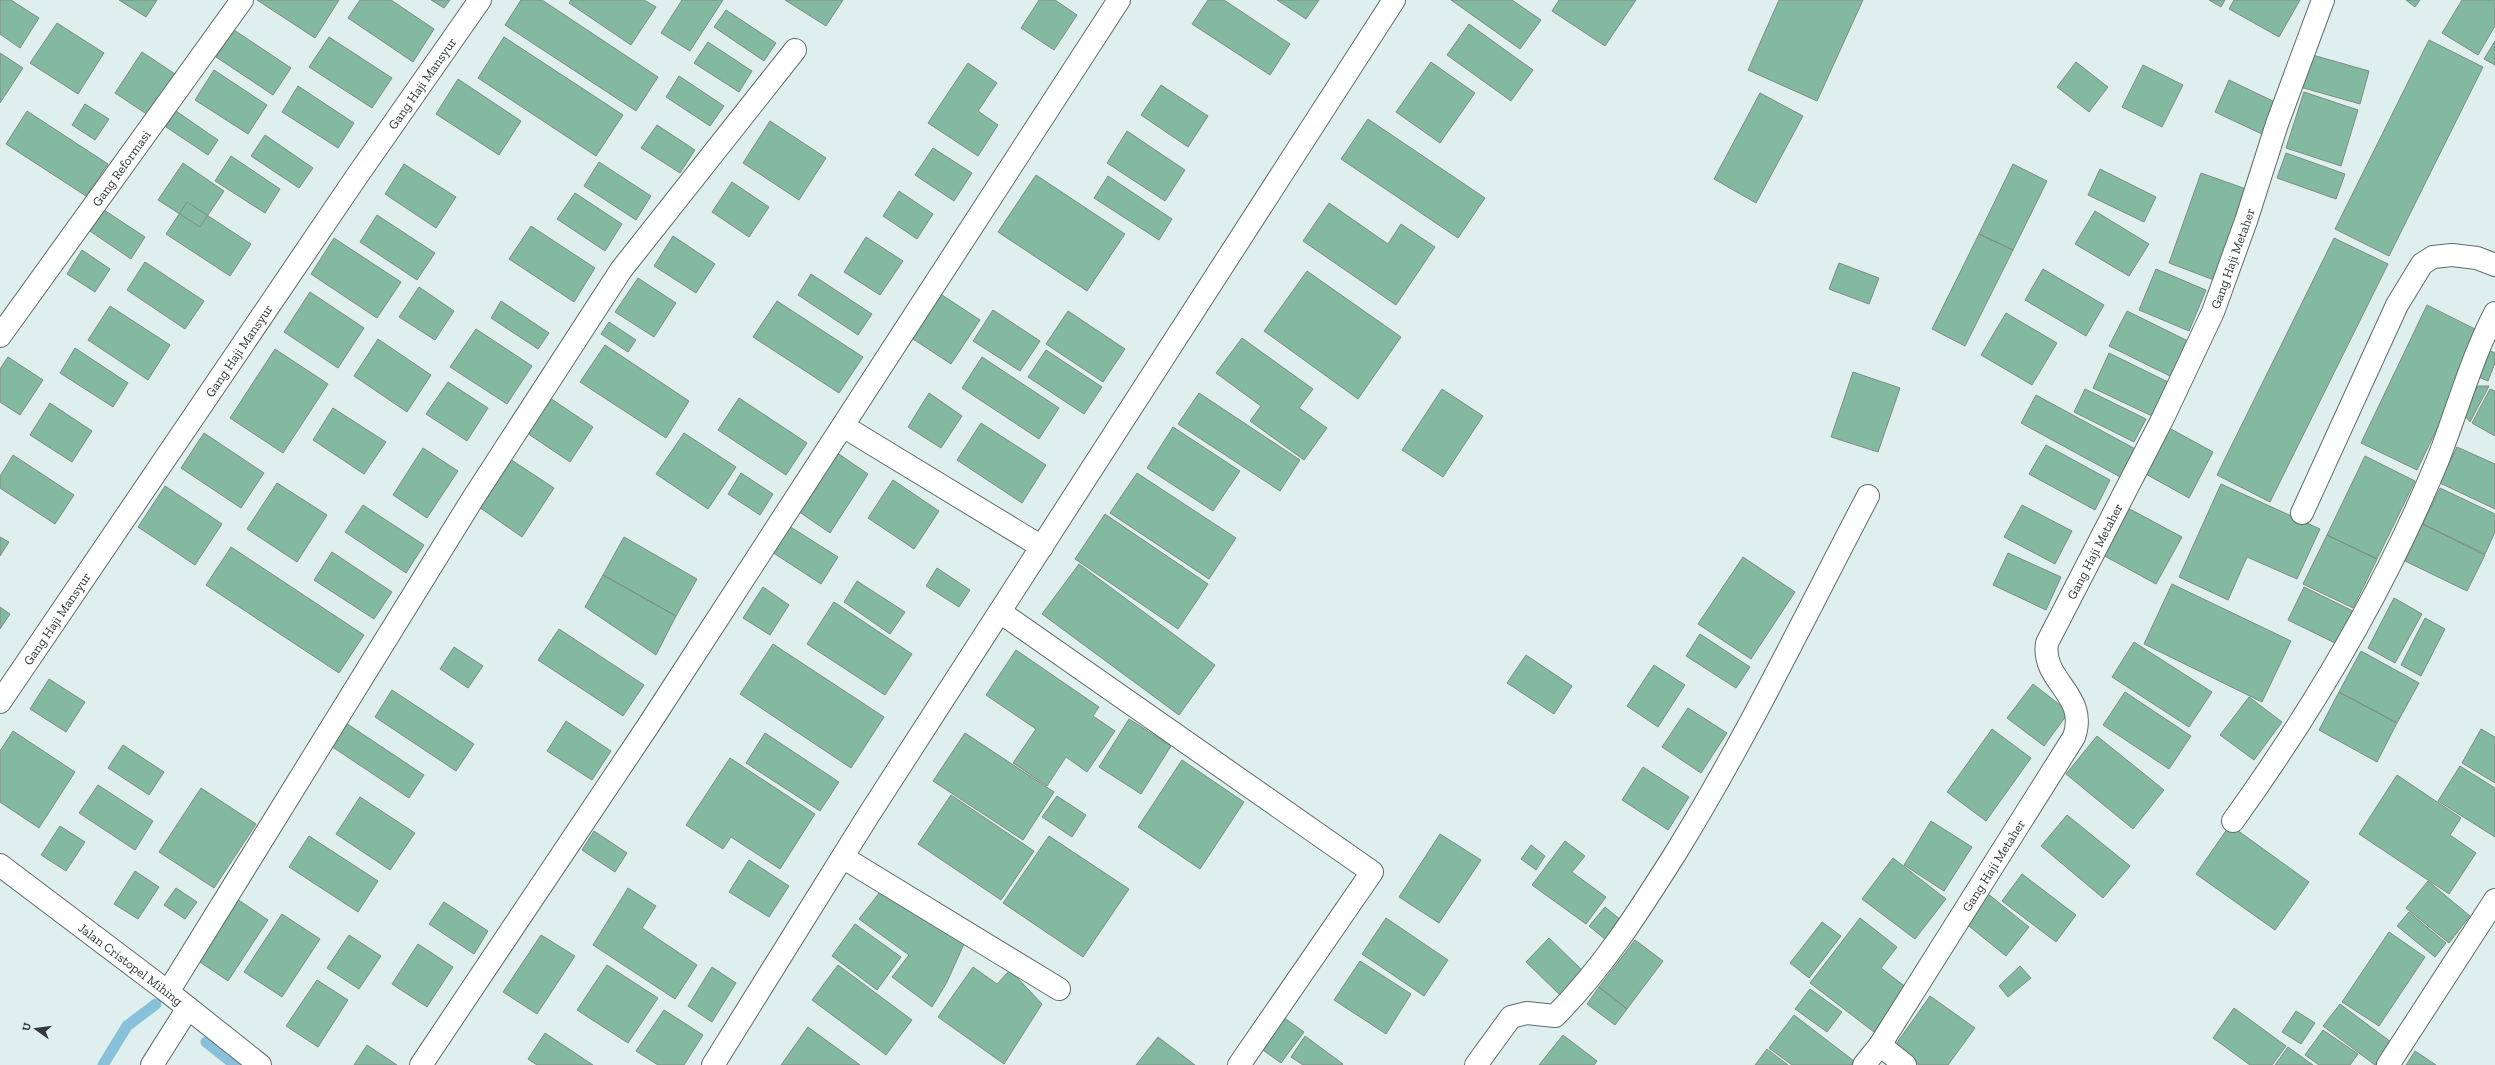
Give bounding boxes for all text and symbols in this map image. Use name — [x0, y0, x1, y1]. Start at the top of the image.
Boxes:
street label: Gang Haji Mansyur — [385, 34, 459, 132]
street label: Gang Reformasi — [89, 127, 154, 209]
street label: Gang Haji Metaher — [2207, 206, 2257, 311]
street label: Gang Haji Mansyur — [202, 301, 275, 400]
street label: Gang Haji Metaher — [2063, 501, 2125, 602]
street label: Gang Haji Mansyur — [20, 569, 93, 668]
street label: Gang Haji Metaher — [1959, 816, 2028, 914]
street label: Jalan Cristopel Mihing — [76, 920, 186, 1008]
north arrow — [16, 1009, 56, 1049]
text: U — [20, 1021, 34, 1032]

